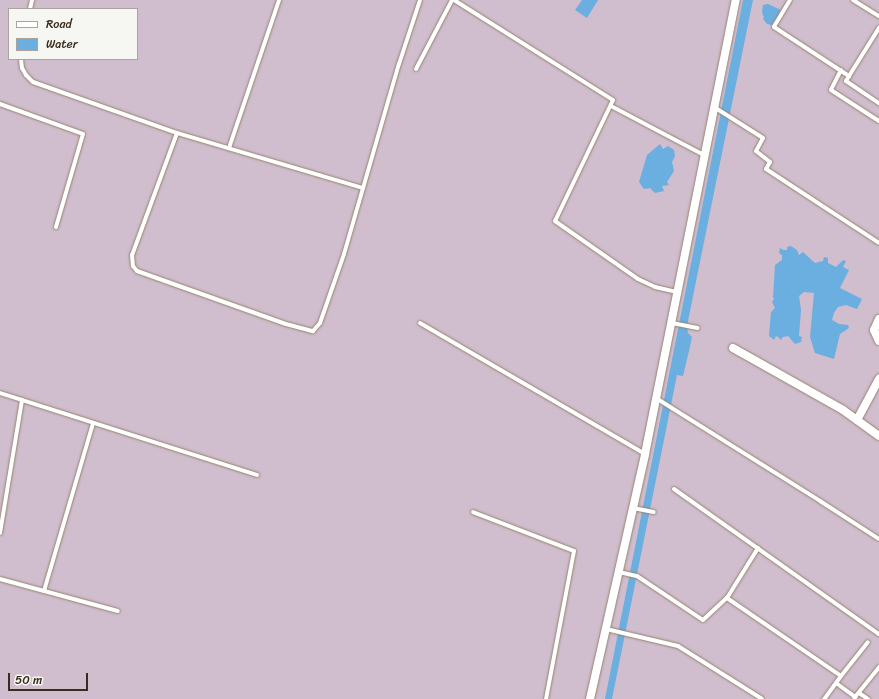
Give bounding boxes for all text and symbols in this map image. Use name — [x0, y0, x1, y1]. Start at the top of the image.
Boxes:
legend — [8, 8, 138, 60]
text: Road — [46, 13, 72, 35]
text: Water — [46, 33, 78, 55]
scale bar — [10, 665, 90, 691]
text: 50 m — [15, 669, 42, 691]

